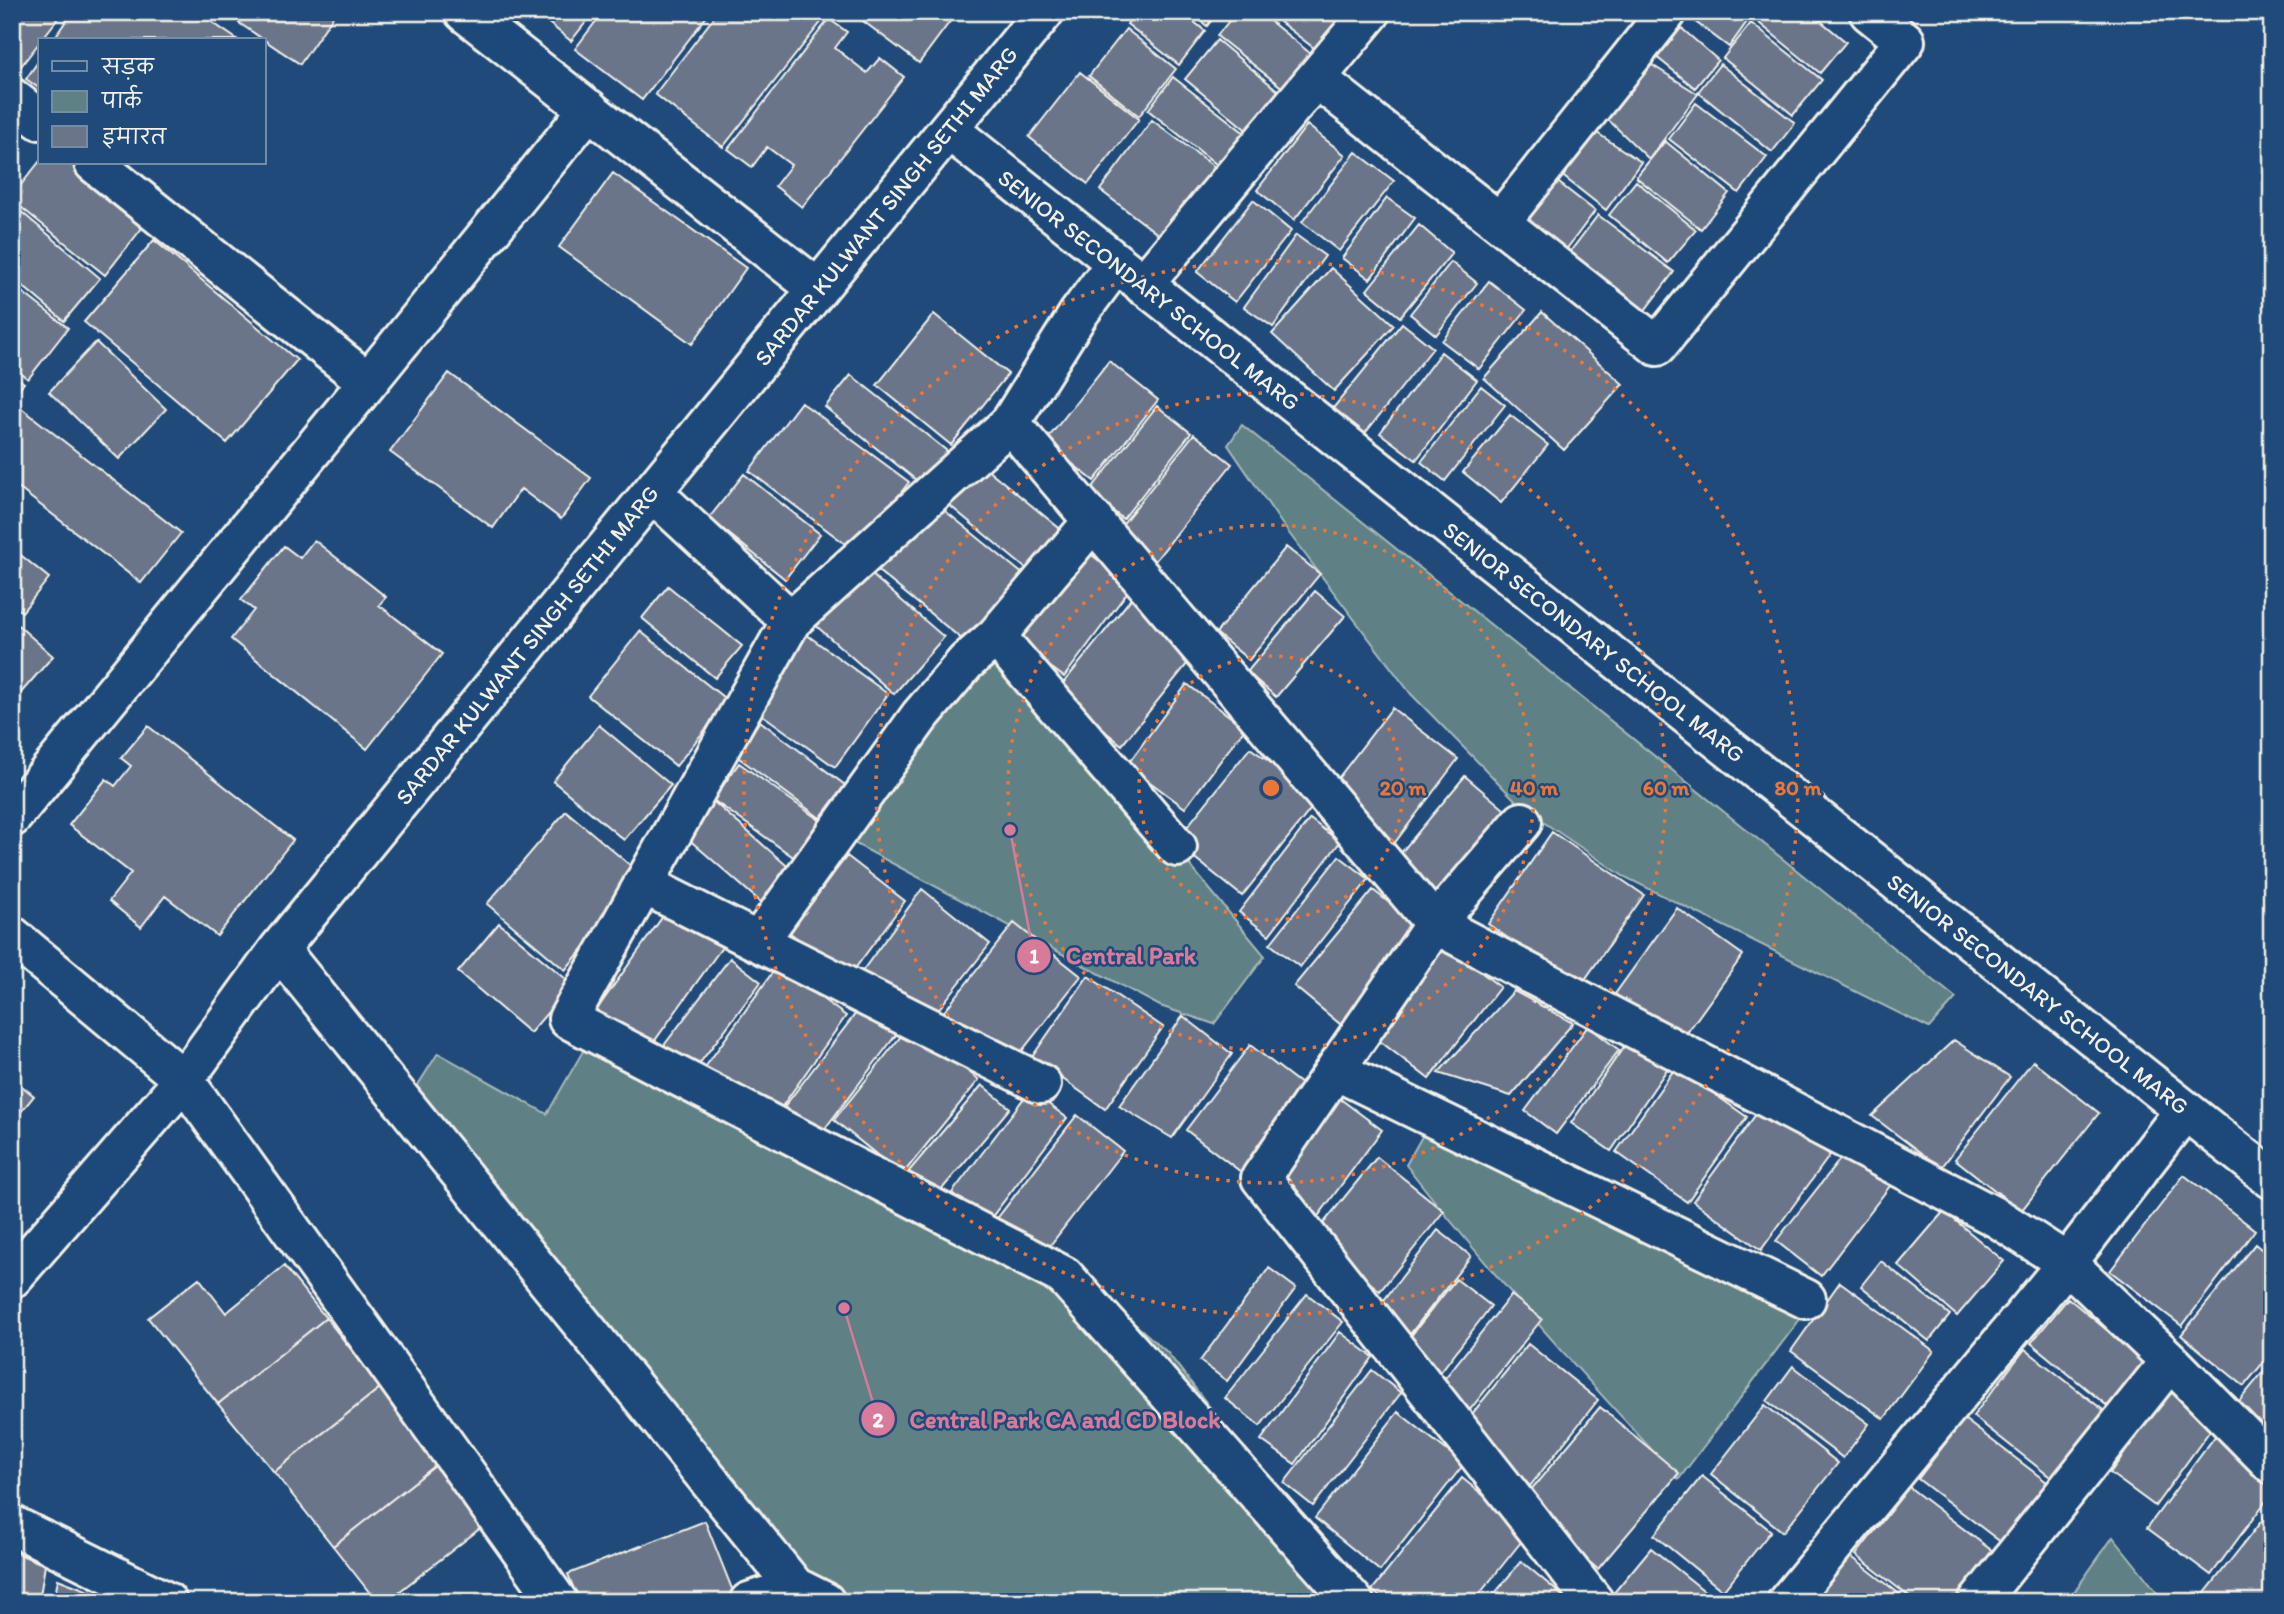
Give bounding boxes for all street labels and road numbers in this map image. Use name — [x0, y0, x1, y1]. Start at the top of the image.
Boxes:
street label: SARDAR KULWANT SINGH SETHI MARG — [748, 41, 1024, 371]
street label: SENIOR SECONDARY SCHOOL MARG — [993, 163, 1305, 417]
street label: SARDAR KULWANT SINGH SETHI MARG — [389, 480, 665, 810]
street label: SENIOR SECONDARY SCHOOL MARG — [1438, 515, 1750, 769]
street label: SENIOR SECONDARY SCHOOL MARG — [1882, 867, 2194, 1121]

